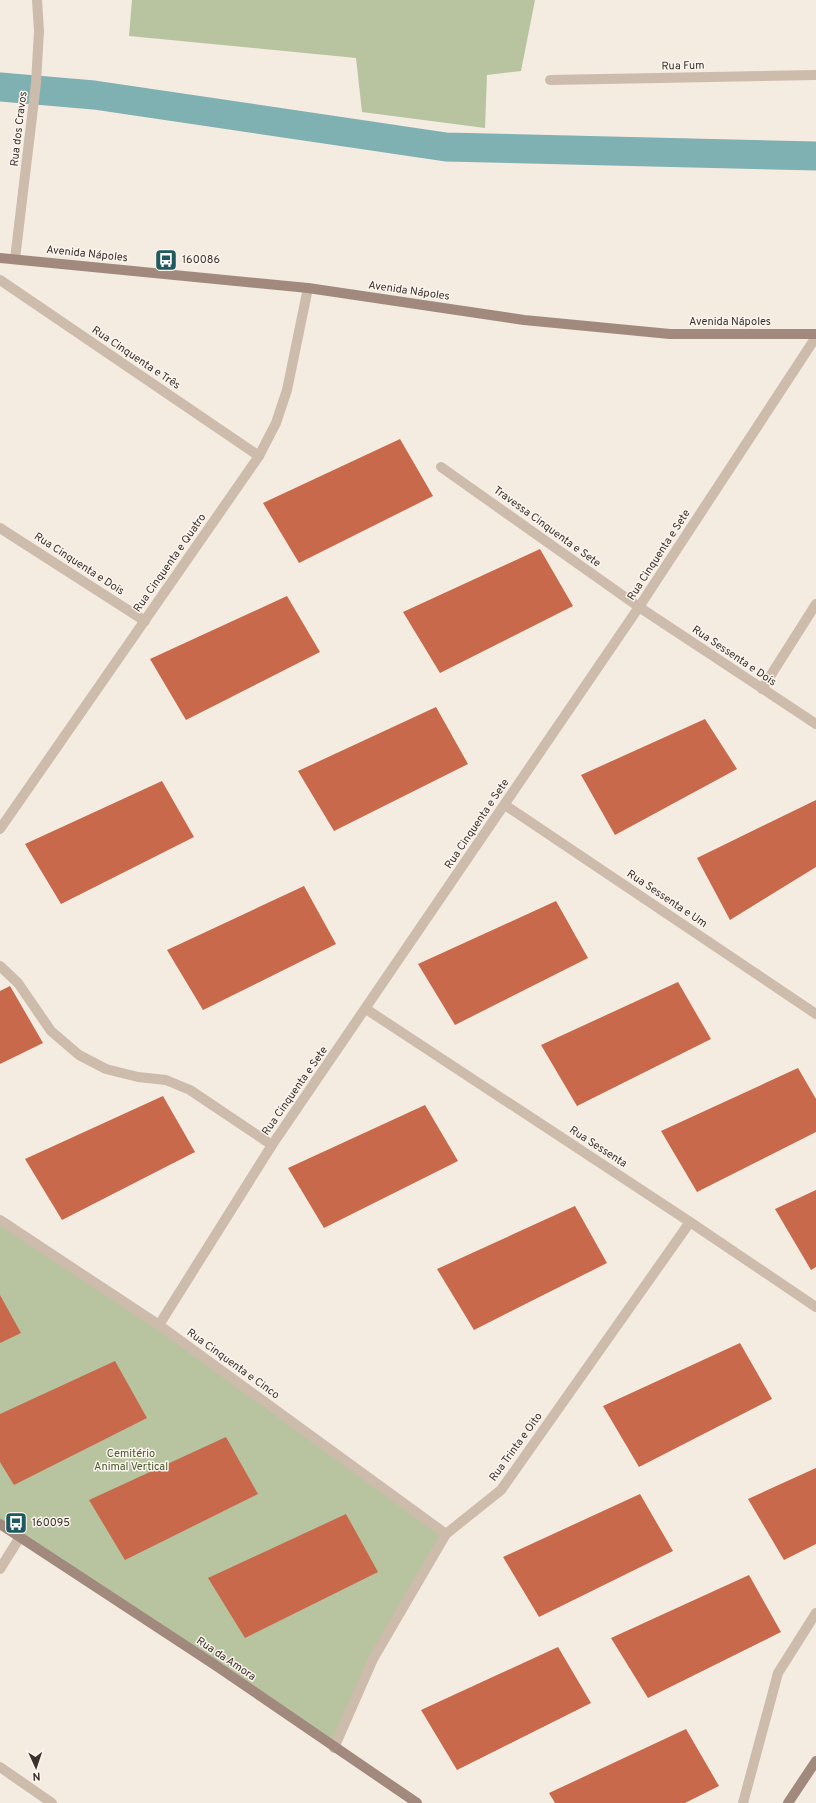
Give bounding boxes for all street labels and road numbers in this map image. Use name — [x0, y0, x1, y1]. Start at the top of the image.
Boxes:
street label: Rua Fum — [661, 59, 705, 73]
street label: Rua dos Cravos — [7, 91, 31, 167]
street label: Avenida Nápoles — [45, 243, 129, 265]
street label: Avenida Nápoles — [367, 278, 451, 304]
street label: Avenida Nápoles — [689, 315, 771, 329]
street label: Rua Cinquenta e Três — [89, 323, 183, 393]
street label: Travessa Cinquenta e Sete — [491, 483, 603, 571]
street label: Rua Cinquenta e Sete — [624, 507, 694, 603]
street label: Rua Cinquenta e Quatro — [131, 511, 209, 615]
street label: Rua Cinquenta e Dois — [31, 530, 127, 598]
street label: Rua Sessenta e Dois — [689, 623, 779, 689]
street label: Rua Cinquenta e Sete — [442, 776, 512, 872]
street label: Rua Sessenta e Um — [624, 867, 710, 931]
street label: Rua Cinquenta e Sete — [259, 1044, 331, 1138]
street label: Rua Sessenta — [566, 1123, 630, 1171]
street label: Rua Cinquenta e Cinco — [184, 1326, 282, 1402]
street label: Rua Trinta e Oito — [486, 1410, 546, 1484]
street label: Rua da Amora — [194, 1634, 259, 1684]

